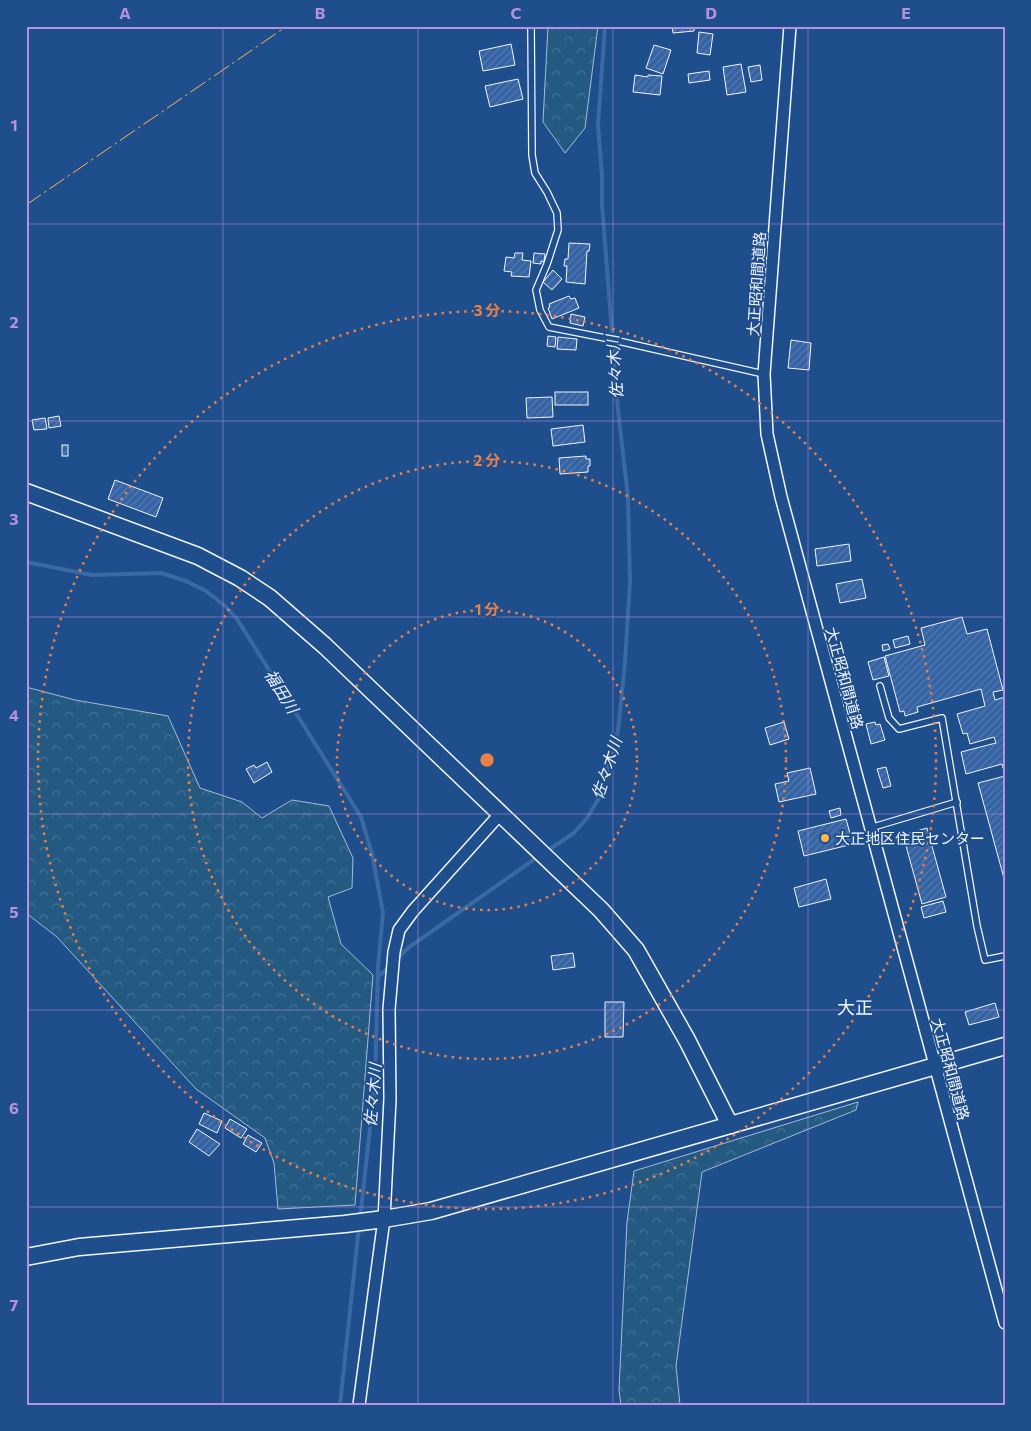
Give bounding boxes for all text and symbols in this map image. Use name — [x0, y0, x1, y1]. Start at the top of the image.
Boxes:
text: A — [119, 3, 131, 22]
text: B — [315, 3, 326, 22]
text: C — [511, 3, 522, 22]
text: D — [705, 3, 717, 22]
text: E — [901, 3, 911, 22]
text: 1 — [10, 115, 18, 134]
street label: 大正昭和間道路 — [743, 231, 769, 337]
text: 3 分 — [474, 301, 500, 319]
text: 2 — [9, 312, 19, 331]
water label: 佐々木川 — [602, 332, 626, 400]
text: 2 分 — [474, 451, 500, 469]
text: 3 — [9, 509, 19, 528]
text: 1 分 — [475, 600, 499, 618]
street label: 大正昭和間道路 — [823, 625, 867, 731]
water label: 福田川 — [261, 666, 304, 718]
text: 4 — [9, 705, 19, 724]
water label: 佐々木川 — [587, 733, 626, 801]
centre of rings — [478, 751, 496, 769]
place label: 大正地区住民センター — [835, 829, 985, 847]
marker: 大正地区住民センター — [819, 832, 831, 844]
text: 5 — [9, 902, 19, 921]
district label: 大正 — [837, 996, 873, 1018]
street label: 大正昭和間道路 — [929, 1016, 973, 1122]
water label: 佐々木川 — [360, 1060, 384, 1128]
text: 6 — [9, 1098, 19, 1117]
text: 7 — [10, 1295, 19, 1314]

